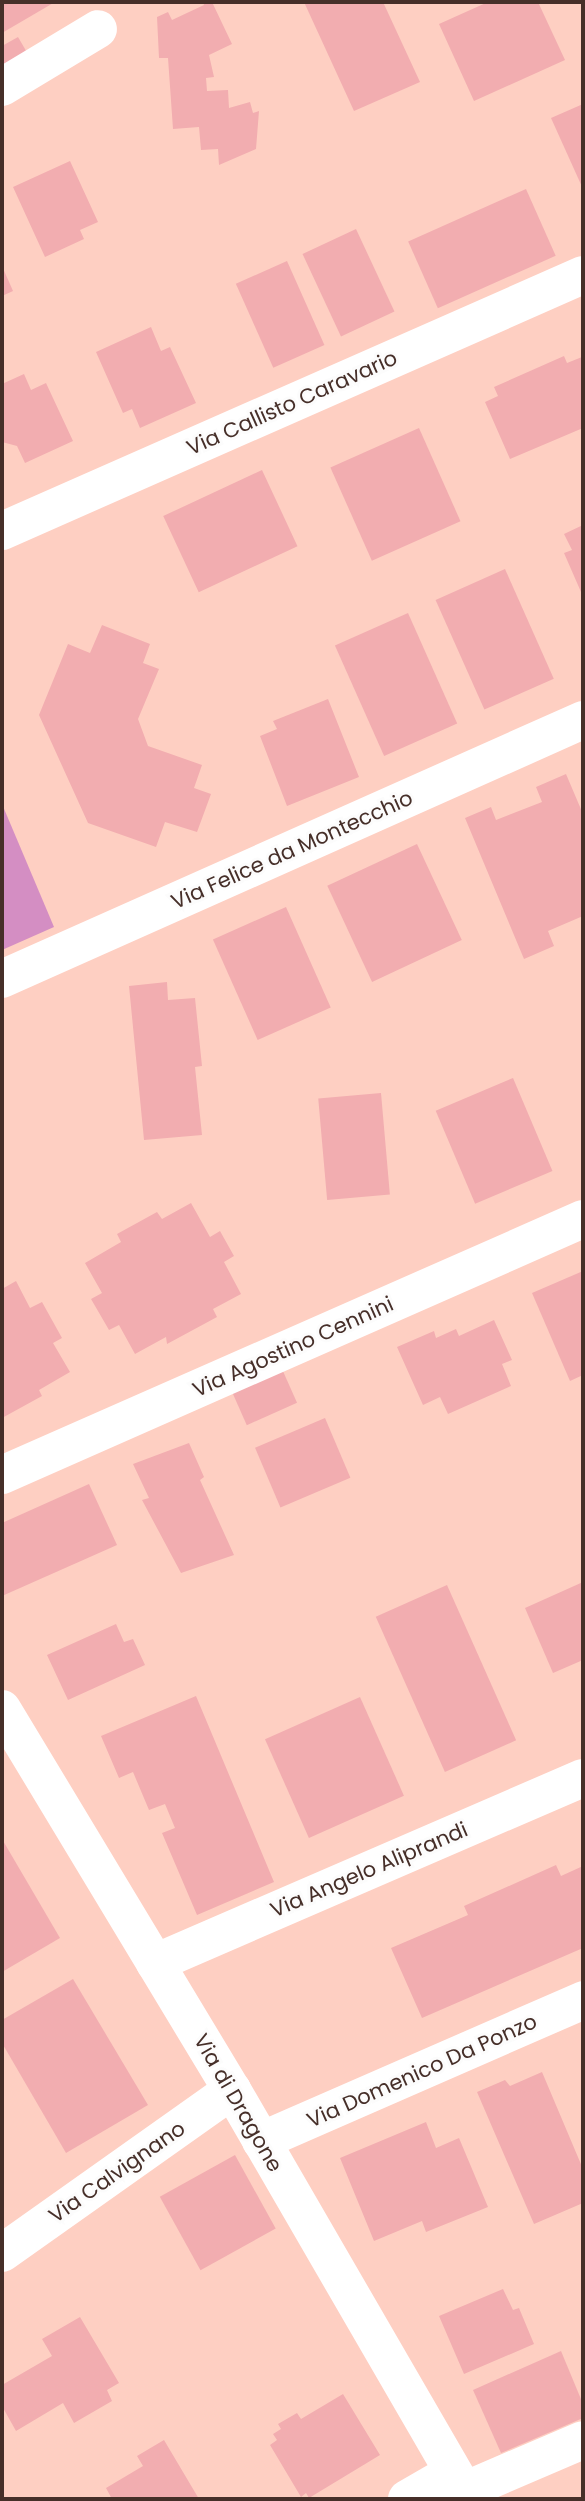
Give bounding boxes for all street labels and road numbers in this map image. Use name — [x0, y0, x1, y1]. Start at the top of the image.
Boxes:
street label: Via Callisto Caravario — [183, 345, 401, 461]
street label: Via Felice da Montecchio — [167, 785, 417, 915]
street label: Via Agostino Cennini — [189, 1291, 397, 1403]
street label: Via Angelo Aliprandi — [267, 1817, 471, 1923]
street label: Via Domenico Da Ponzo — [303, 2009, 541, 2133]
street label: Via di Dragone — [188, 2030, 288, 2176]
street label: Via Calvignano — [44, 2116, 190, 2228]

